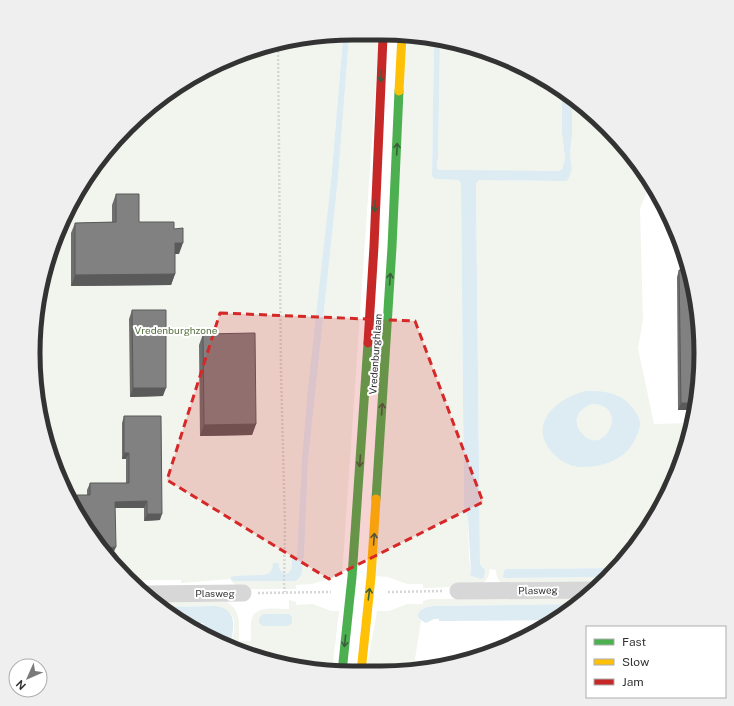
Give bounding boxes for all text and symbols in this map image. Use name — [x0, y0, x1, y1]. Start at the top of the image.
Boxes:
one-way arrow — [377, 69, 385, 82]
one-way arrow — [393, 143, 401, 156]
one-way arrow — [372, 199, 379, 212]
one-way arrow — [387, 273, 394, 286]
street label: Vredenburghlaan — [366, 313, 384, 395]
park label: Vredenburghzone — [135, 324, 218, 336]
one-way arrow — [379, 403, 386, 416]
one-way arrow — [356, 454, 363, 467]
one-way arrow — [370, 533, 377, 546]
street label: Plasweg — [518, 584, 558, 596]
street label: Plasweg — [195, 587, 235, 599]
one-way arrow — [365, 588, 373, 601]
legend — [586, 626, 726, 698]
one-way arrow — [341, 635, 349, 648]
text: Fast — [622, 635, 647, 649]
text: Slow — [622, 655, 650, 669]
north arrow — [8, 658, 48, 698]
text: Jam — [622, 675, 644, 689]
text: N — [14, 678, 28, 692]

